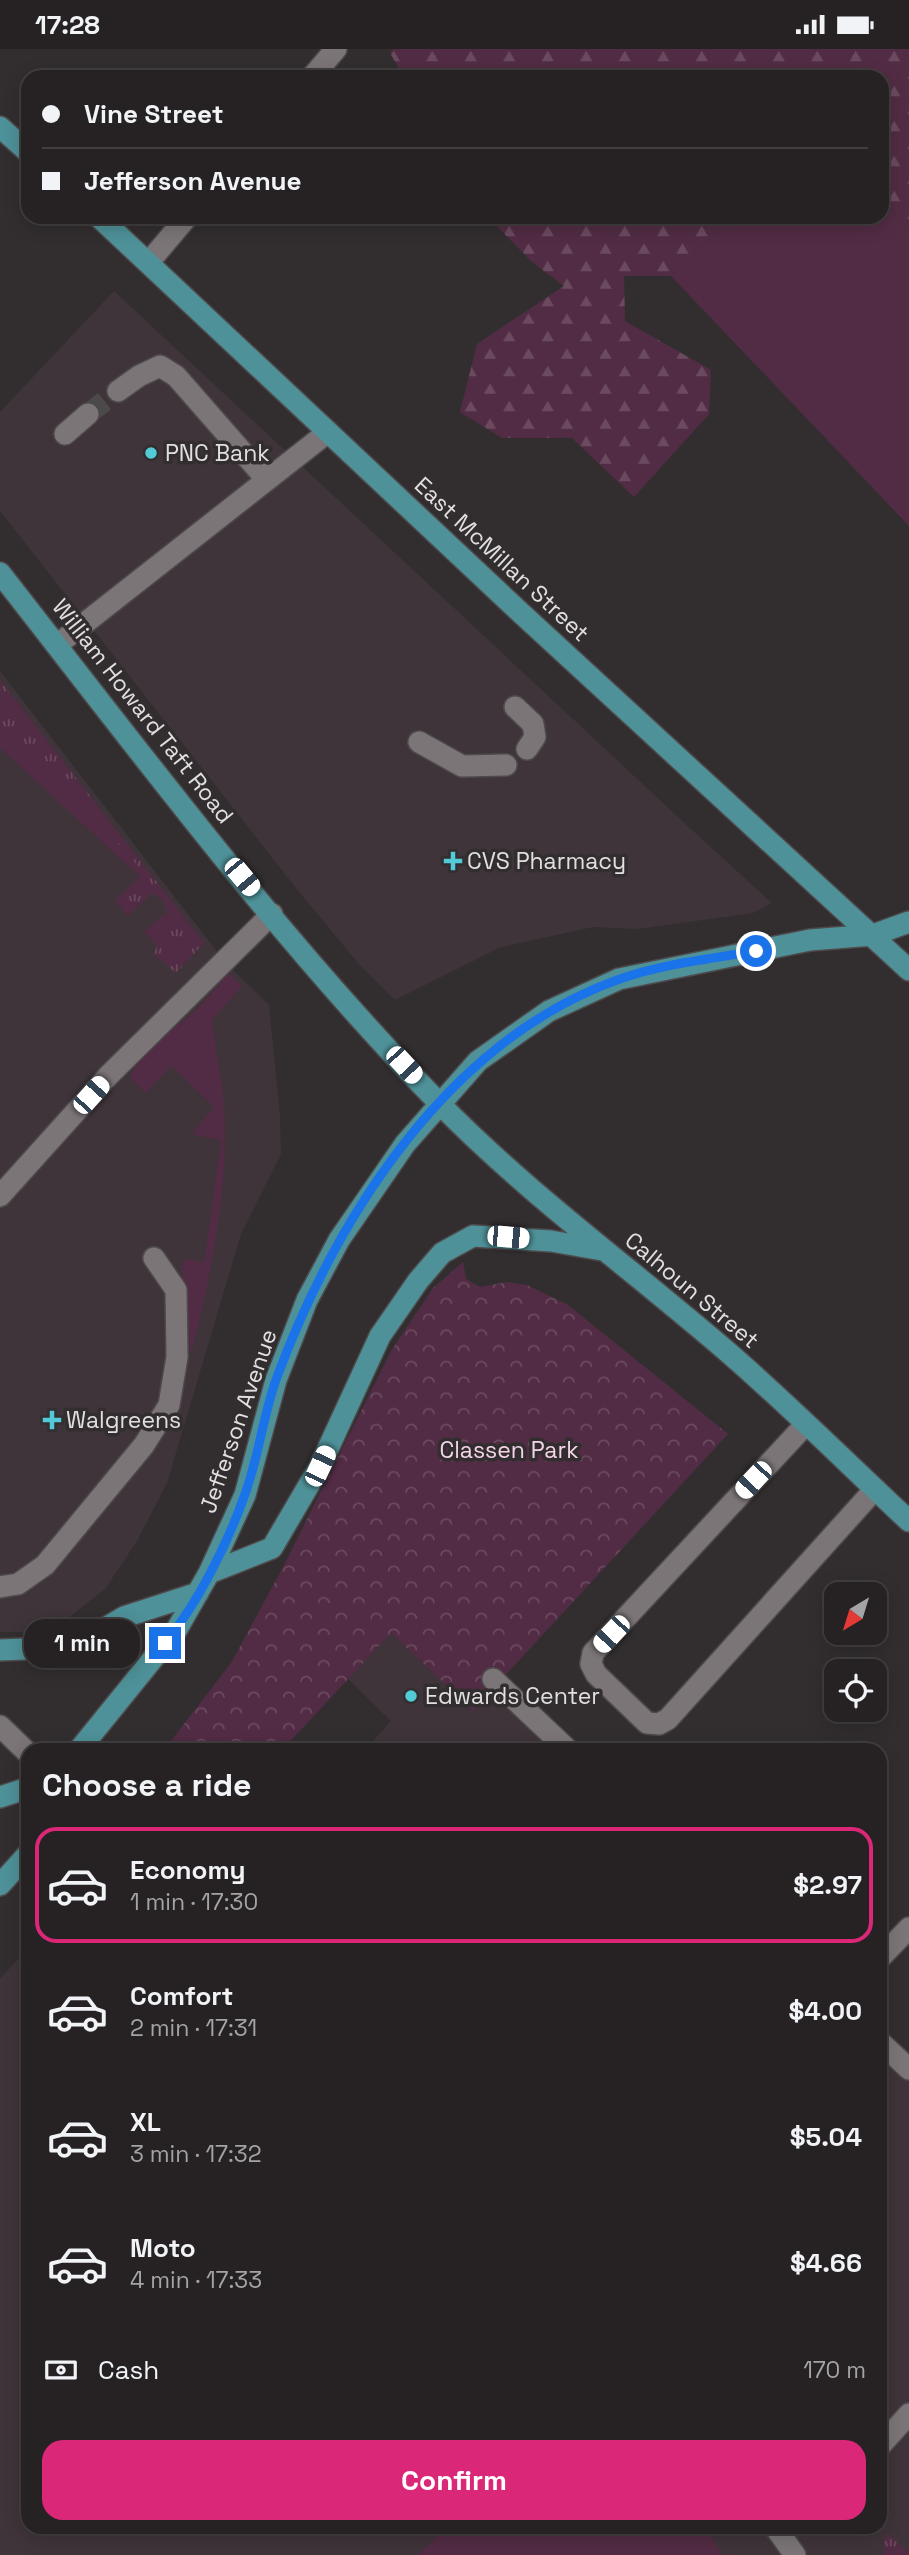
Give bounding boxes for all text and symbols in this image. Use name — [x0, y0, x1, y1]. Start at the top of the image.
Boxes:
text: 17:28 — [35, 8, 100, 42]
text: Vine Street — [84, 97, 224, 131]
text: Jefferson Avenue — [84, 164, 302, 198]
place label: PNC Bank — [165, 438, 270, 468]
marker: PNC Bank — [143, 445, 159, 461]
street label: East McMillan Street — [408, 470, 596, 648]
street label: William Howard Taft Road — [46, 593, 240, 829]
place label: CVS Pharmacy — [467, 846, 626, 876]
marker: CVS Pharmacy — [445, 853, 461, 869]
car — [221, 854, 264, 900]
route start — [740, 935, 772, 967]
car — [382, 1042, 427, 1088]
car — [70, 1072, 113, 1118]
car — [487, 1225, 530, 1249]
street label: Calhoun Street — [619, 1225, 765, 1355]
street label: Jefferson Avenue — [192, 1325, 284, 1517]
place label: Walgreens — [66, 1405, 181, 1435]
marker: Walgreens — [44, 1412, 60, 1428]
park label: Classen Park — [439, 1435, 579, 1465]
car — [302, 1443, 339, 1489]
car — [731, 1457, 776, 1503]
north arrow — [824, 1582, 887, 1645]
map controls — [824, 1582, 887, 1722]
car — [589, 1611, 634, 1657]
callout: 1 min — [25, 1619, 140, 1667]
route end — [149, 1627, 181, 1659]
text: 1 min — [54, 1628, 110, 1658]
button: locate — [824, 1659, 887, 1722]
place label: Edwards Center — [425, 1681, 600, 1711]
marker: Edwards Center — [403, 1688, 419, 1704]
text: Choose a ride — [42, 1765, 252, 1805]
text: Economy — [130, 1853, 246, 1887]
icon: car — [46, 1854, 109, 1917]
text: $2.97 — [793, 1868, 862, 1902]
text: 1 min · 17:30 — [130, 1887, 258, 1917]
text: Comfort — [130, 1979, 233, 2013]
icon: car — [46, 1980, 109, 2043]
text: $4.00 — [789, 1994, 862, 2028]
text: 2 min · 17:31 — [130, 2013, 257, 2043]
text: XL — [130, 2105, 161, 2139]
icon: car — [46, 2106, 109, 2169]
text: $5.04 — [790, 2120, 862, 2154]
text: 3 min · 17:32 — [130, 2139, 262, 2169]
text: Moto — [130, 2231, 196, 2265]
icon: car — [46, 2232, 109, 2295]
text: $4.66 — [790, 2246, 862, 2280]
text: 4 min · 17:33 — [130, 2265, 262, 2295]
icon: cash — [42, 2351, 80, 2389]
text: Cash — [98, 2353, 159, 2387]
text: 170 m — [803, 2355, 866, 2385]
button: Confirm — [42, 2440, 866, 2520]

